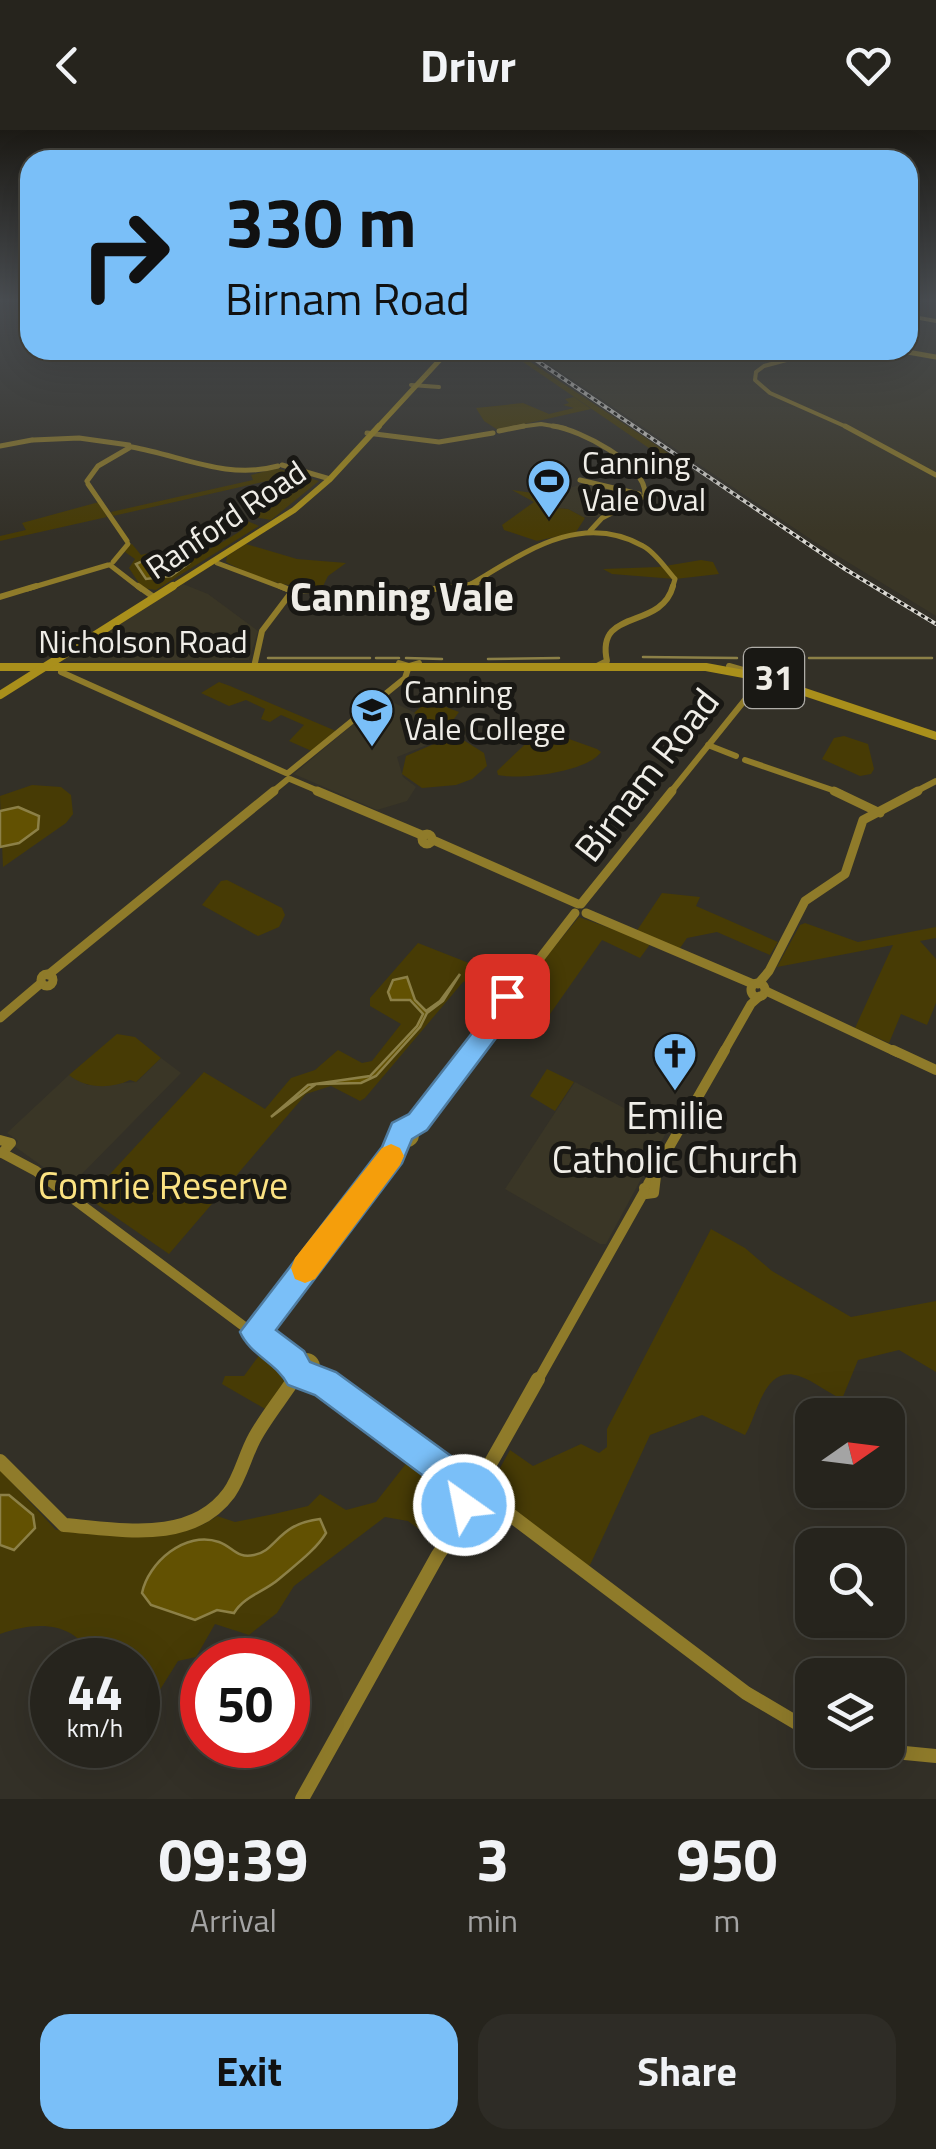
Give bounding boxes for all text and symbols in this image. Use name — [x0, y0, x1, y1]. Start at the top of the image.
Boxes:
text: Drivr — [420, 31, 516, 99]
icon: back — [40, 38, 95, 93]
icon: heart — [841, 38, 896, 93]
text: 330 m — [225, 168, 417, 274]
icon: right — [60, 190, 190, 320]
text: Birnam Road — [225, 264, 470, 332]
place label: Canning Vale Oval — [582, 438, 706, 523]
street label: Ranford Road — [136, 448, 315, 591]
sports icon: Canning Vale Oval — [526, 458, 572, 519]
district label: Canning Vale — [290, 566, 514, 627]
street label: Nicholson Road — [38, 617, 248, 665]
road number: 31 — [744, 648, 804, 708]
place label: Canning Vale College — [404, 667, 566, 752]
street label: Birnam Road — [560, 675, 733, 874]
school or university icon: Canning Vale College — [349, 687, 395, 748]
pin — [465, 954, 550, 1039]
icon: arrive — [480, 969, 535, 1024]
church icon: Emilie Catholic Church — [652, 1031, 698, 1092]
place label: Emilie Catholic Church — [552, 1086, 798, 1188]
park label: Comrie Reserve — [38, 1156, 288, 1214]
north arrow — [795, 1398, 905, 1508]
map controls — [795, 1398, 905, 1768]
position arrow — [412, 1453, 516, 1557]
button: search — [795, 1528, 905, 1638]
speed limit sign: 50 — [180, 1638, 310, 1768]
text: 44 — [67, 1653, 123, 1729]
button: layers — [795, 1658, 905, 1768]
text: km/h — [67, 1709, 123, 1747]
text: 09:39 — [159, 1813, 308, 1904]
text: 3 — [476, 1813, 509, 1904]
text: 950 — [677, 1813, 777, 1904]
text: Arrival — [190, 1896, 277, 1944]
text: min — [467, 1896, 518, 1944]
text: m — [714, 1896, 740, 1944]
button: Exit — [40, 2014, 458, 2129]
button: Share — [478, 2014, 896, 2129]

